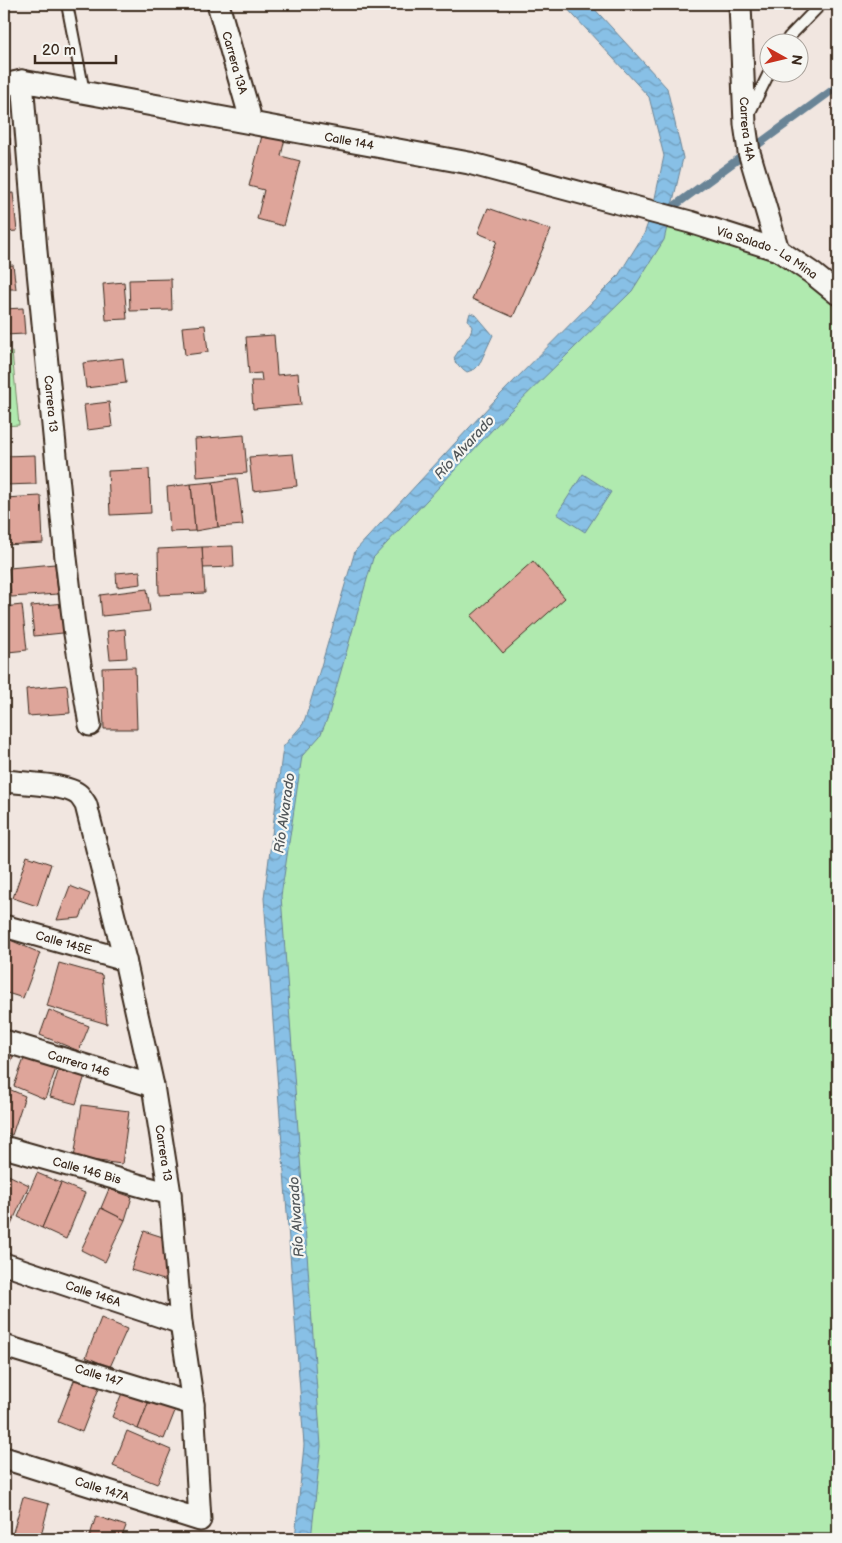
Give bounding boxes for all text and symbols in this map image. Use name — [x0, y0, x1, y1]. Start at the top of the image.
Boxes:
street label: Carrera 13A — [218, 30, 250, 96]
scale bar — [35, 32, 116, 64]
north arrow — [760, 32, 810, 82]
text: 20 m — [42, 41, 76, 60]
text: N — [787, 53, 806, 66]
street label: Carrera 14A — [736, 96, 758, 163]
street label: Calle 144 — [323, 130, 376, 154]
street label: Vía Salado - La Mina — [714, 224, 821, 283]
street label: Carrera 13 — [40, 375, 61, 433]
water label: Río Alvarado — [431, 412, 498, 483]
water label: Río Alvarado — [270, 772, 299, 854]
street label: Calle 145E — [34, 928, 93, 958]
street label: Carrera 146 — [46, 1048, 112, 1081]
street label: Carrera 13 — [151, 1124, 175, 1182]
street label: Calle 146 Bis — [51, 1154, 123, 1188]
water label: Río Alvarado — [285, 1176, 308, 1258]
street label: Calle 146A — [63, 1278, 123, 1311]
street label: Calle 147 — [73, 1361, 124, 1390]
street label: Calle 147A — [73, 1474, 132, 1505]

